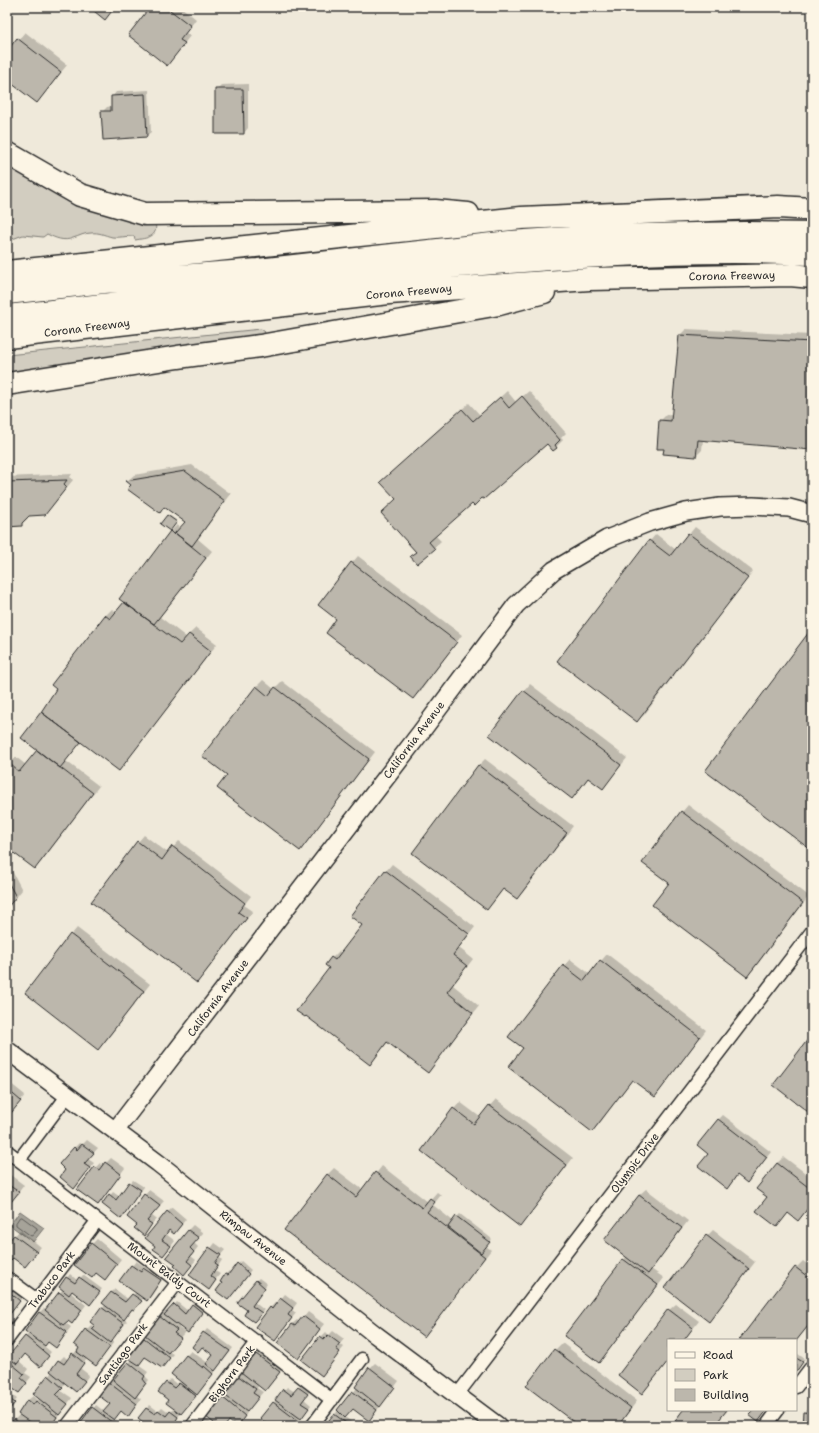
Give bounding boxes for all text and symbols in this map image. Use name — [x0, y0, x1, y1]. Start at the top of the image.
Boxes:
street label: Corona Freeway — [689, 268, 775, 284]
street label: Corona Freeway — [365, 281, 453, 303]
street label: Corona Freeway — [43, 315, 131, 341]
street label: California Avenue — [380, 698, 448, 782]
street label: California Avenue — [184, 956, 252, 1040]
street label: Olympic Drive — [607, 1130, 663, 1196]
street label: Rimpau Avenue — [216, 1207, 290, 1269]
street label: Mount Baldy Court — [124, 1239, 214, 1311]
street label: Trabuco Park — [25, 1248, 79, 1312]
street label: Santiago Park — [95, 1320, 151, 1388]
legend — [667, 1339, 797, 1411]
street label: Bighorn Park — [205, 1342, 259, 1406]
text: Road — [703, 1347, 734, 1363]
text: Park — [703, 1367, 729, 1383]
text: Building — [703, 1387, 749, 1403]

